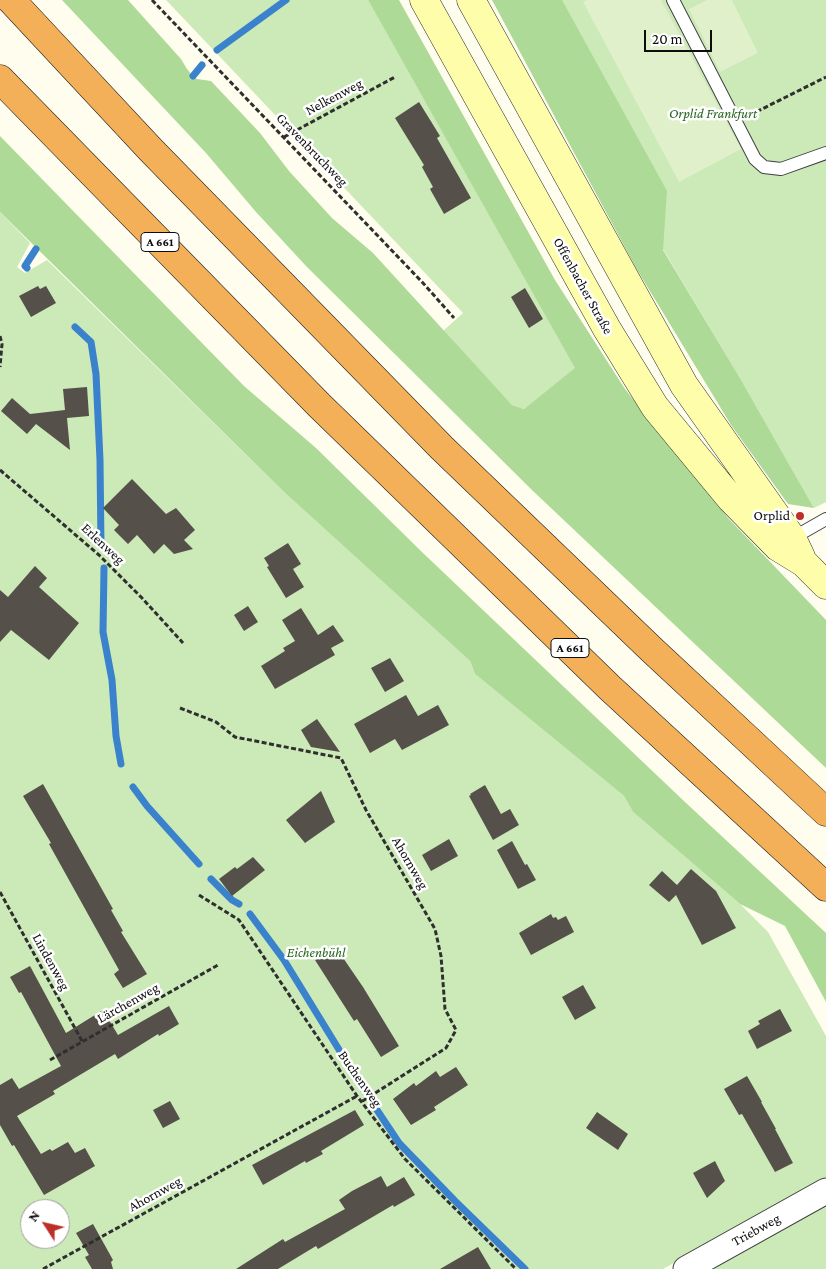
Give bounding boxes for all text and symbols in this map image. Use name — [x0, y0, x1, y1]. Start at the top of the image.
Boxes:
scale bar — [646, 20, 714, 52]
text: 20 m — [652, 31, 683, 47]
street label: Nelkenweg — [303, 75, 365, 119]
park label: Orplid Frankfurt — [669, 106, 757, 122]
street label: Gravenbruchweg — [273, 110, 351, 190]
road number: A 661 — [141, 232, 179, 252]
street label: Offenbacher Straße — [549, 235, 617, 337]
place label: Orplid — [754, 508, 790, 524]
marker: Orplid — [794, 510, 806, 522]
street label: Erlenweg — [78, 520, 128, 568]
road number: A 661 — [551, 638, 589, 658]
street label: Ahornweg — [388, 834, 432, 892]
street label: Lindenweg — [29, 931, 73, 993]
park label: Eichenbühl — [287, 945, 345, 961]
street label: Lärchenweg — [94, 979, 162, 1027]
street label: Buchenweg — [334, 1048, 386, 1110]
street label: Ahornweg — [126, 1173, 184, 1215]
north arrow — [20, 1199, 70, 1249]
text: N — [24, 1207, 43, 1224]
street label: Triebweg — [729, 1210, 783, 1250]

